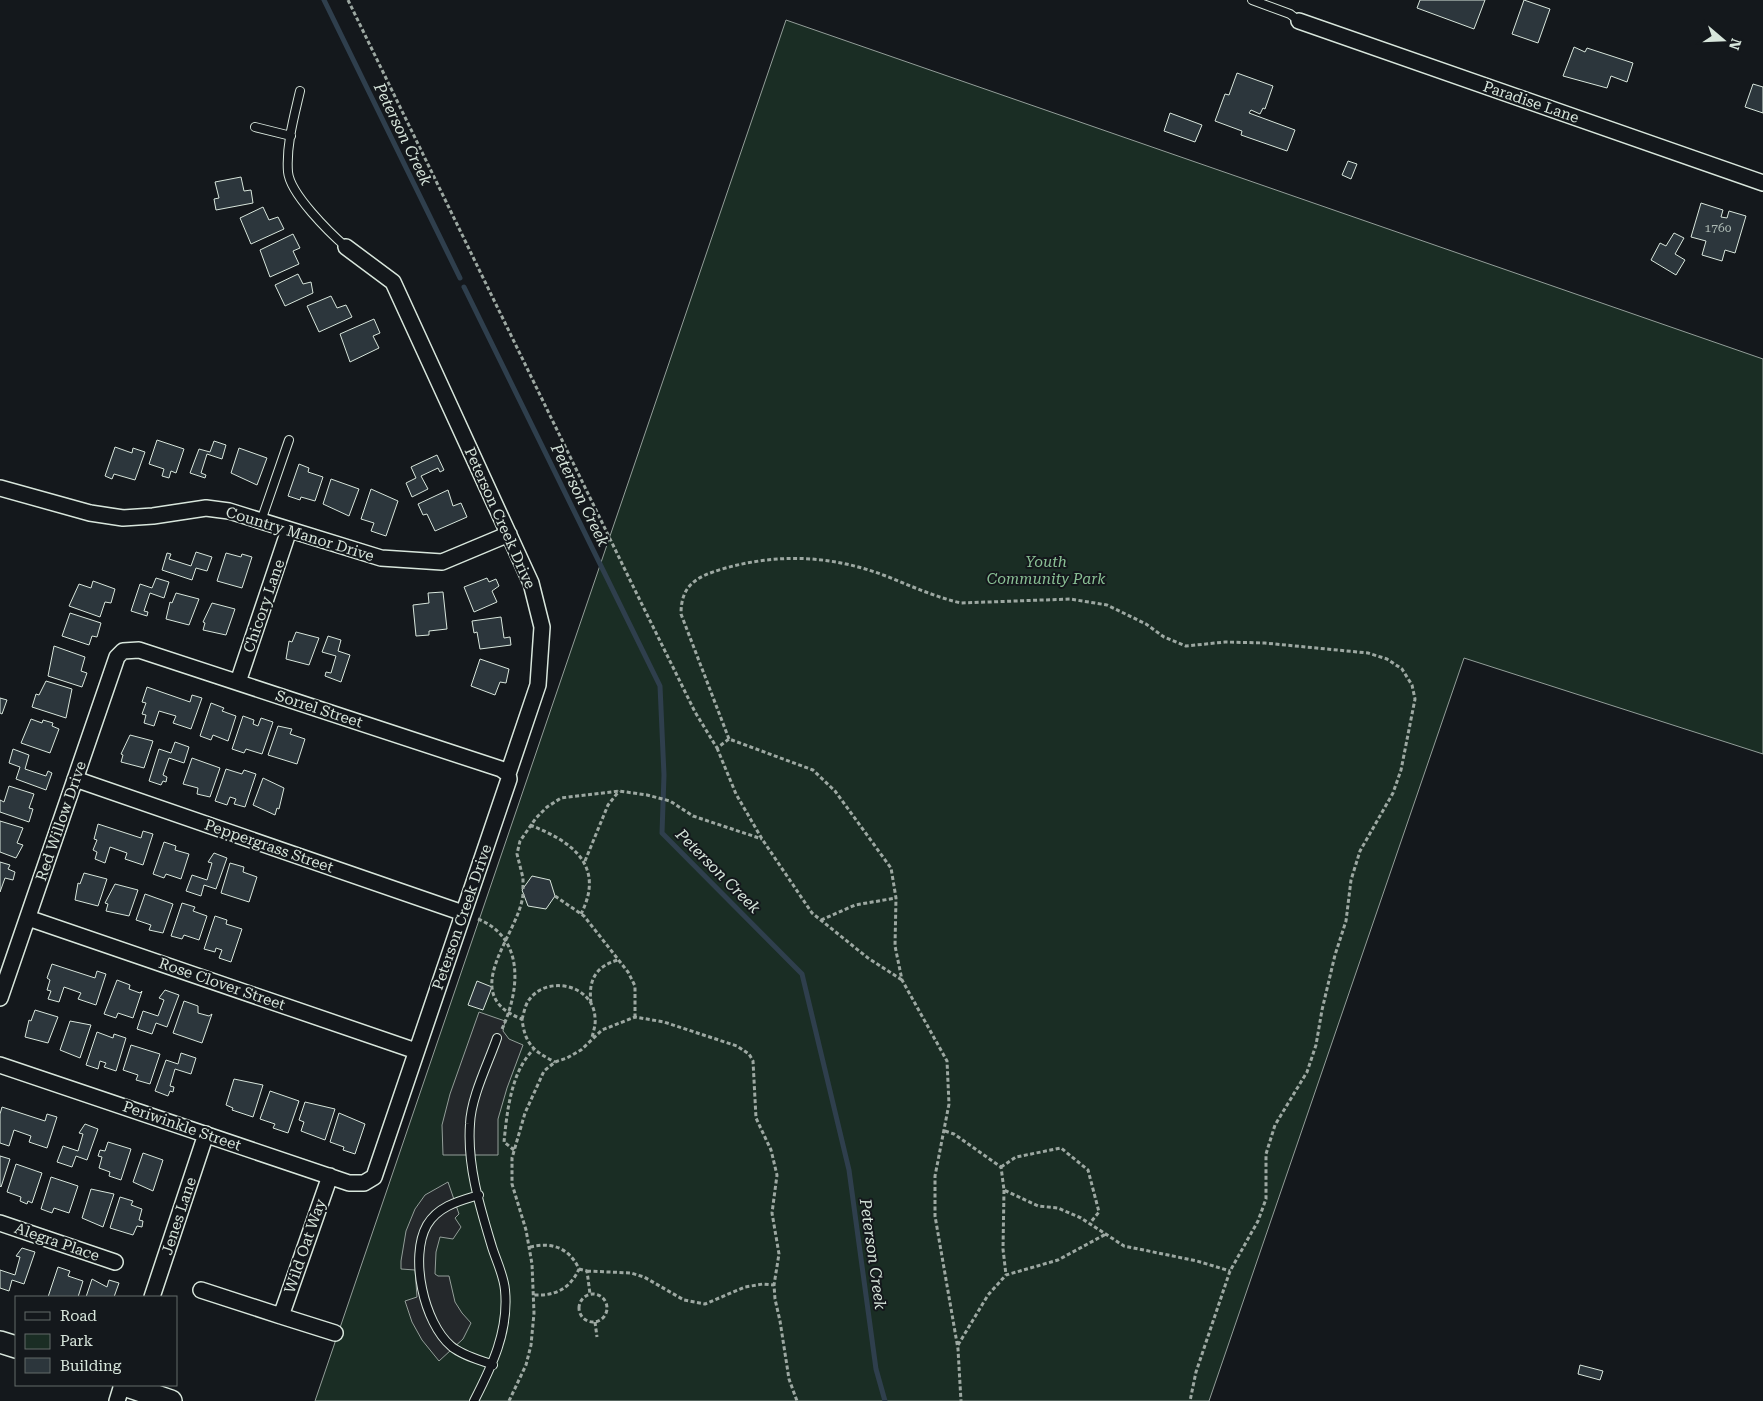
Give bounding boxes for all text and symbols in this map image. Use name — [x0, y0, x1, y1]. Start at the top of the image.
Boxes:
north arrow — [1698, 15, 1748, 65]
text: N — [1726, 37, 1745, 52]
street label: Paradise Lane — [1481, 77, 1581, 127]
water label: Peterson Creek — [370, 79, 436, 189]
house number: 1760 — [1705, 221, 1732, 235]
water label: Peterson Creek — [547, 440, 613, 550]
street label: Peterson Creek Drive — [461, 445, 539, 591]
street label: Country Manor Drive — [224, 503, 376, 565]
park label: Youth Community Park — [987, 553, 1106, 588]
street label: Chicory Lane — [240, 557, 288, 655]
street label: Sorrel Street — [273, 686, 365, 732]
street label: Red Willow Drive — [32, 759, 90, 883]
street label: Peppergrass Street — [202, 816, 336, 877]
water label: Peterson Creek — [671, 824, 764, 917]
street label: Peterson Creek Drive — [429, 842, 495, 992]
street label: Rose Clover Street — [156, 954, 288, 1014]
street label: Periwinkle Street — [120, 1097, 244, 1155]
street label: Jenes Lane — [158, 1175, 200, 1257]
street label: Wild Oat Way — [280, 1196, 330, 1296]
water label: Peterson Creek — [856, 1196, 890, 1311]
street label: Alegra Place — [12, 1219, 102, 1265]
legend — [15, 1296, 178, 1386]
text: Road — [60, 1307, 97, 1325]
text: Park — [60, 1332, 94, 1350]
text: Building — [60, 1357, 122, 1375]

